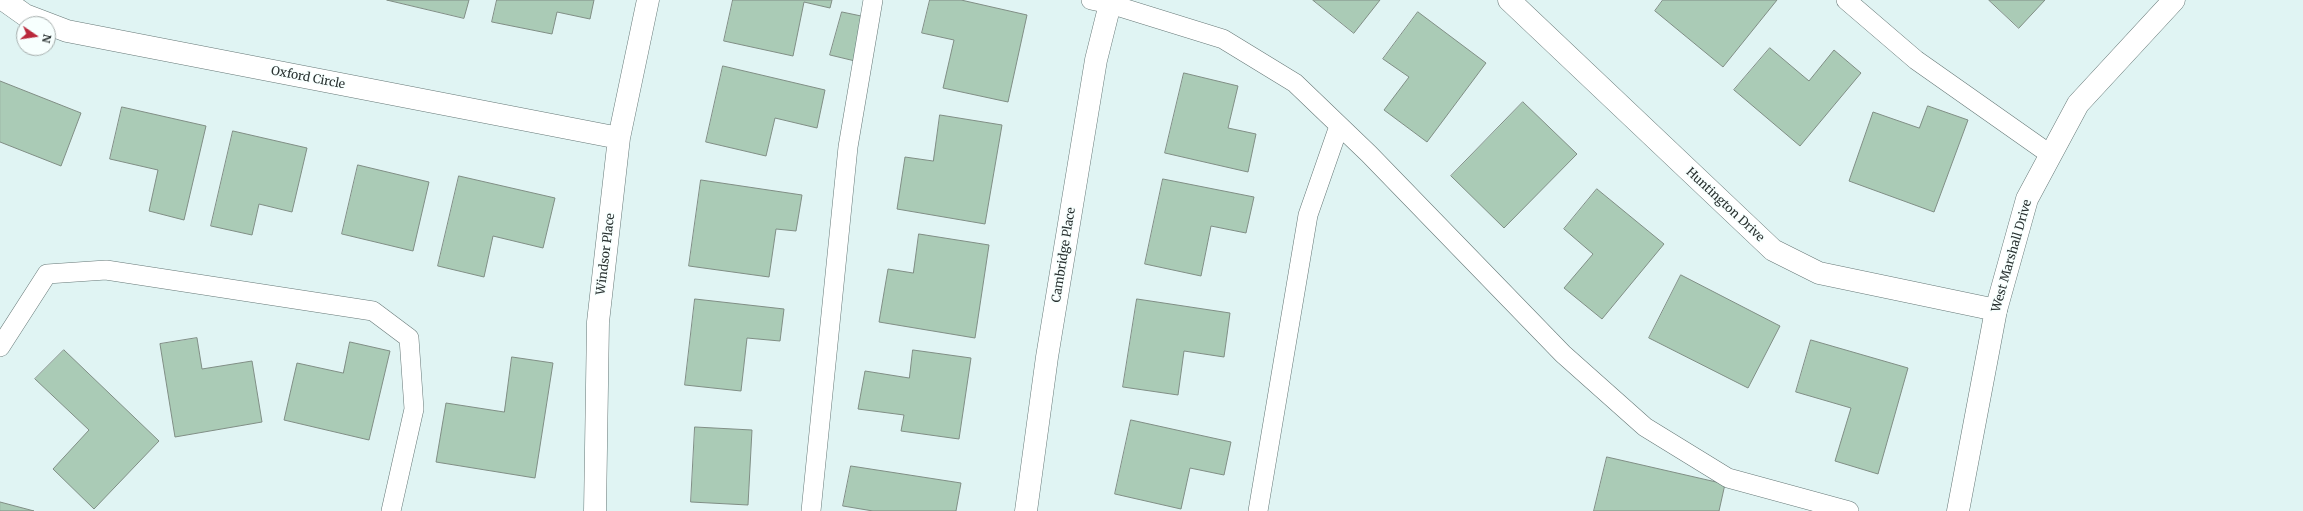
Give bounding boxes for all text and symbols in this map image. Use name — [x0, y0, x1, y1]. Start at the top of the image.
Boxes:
north arrow — [16, 16, 56, 56]
text: N — [39, 33, 55, 44]
street label: Oxford Circle — [270, 64, 346, 92]
street label: Huntington Drive — [1683, 165, 1767, 245]
street label: West Marshall Drive — [1989, 198, 2035, 314]
street label: Cambridge Place — [1049, 206, 1079, 304]
street label: Windsor Place — [594, 212, 618, 296]

